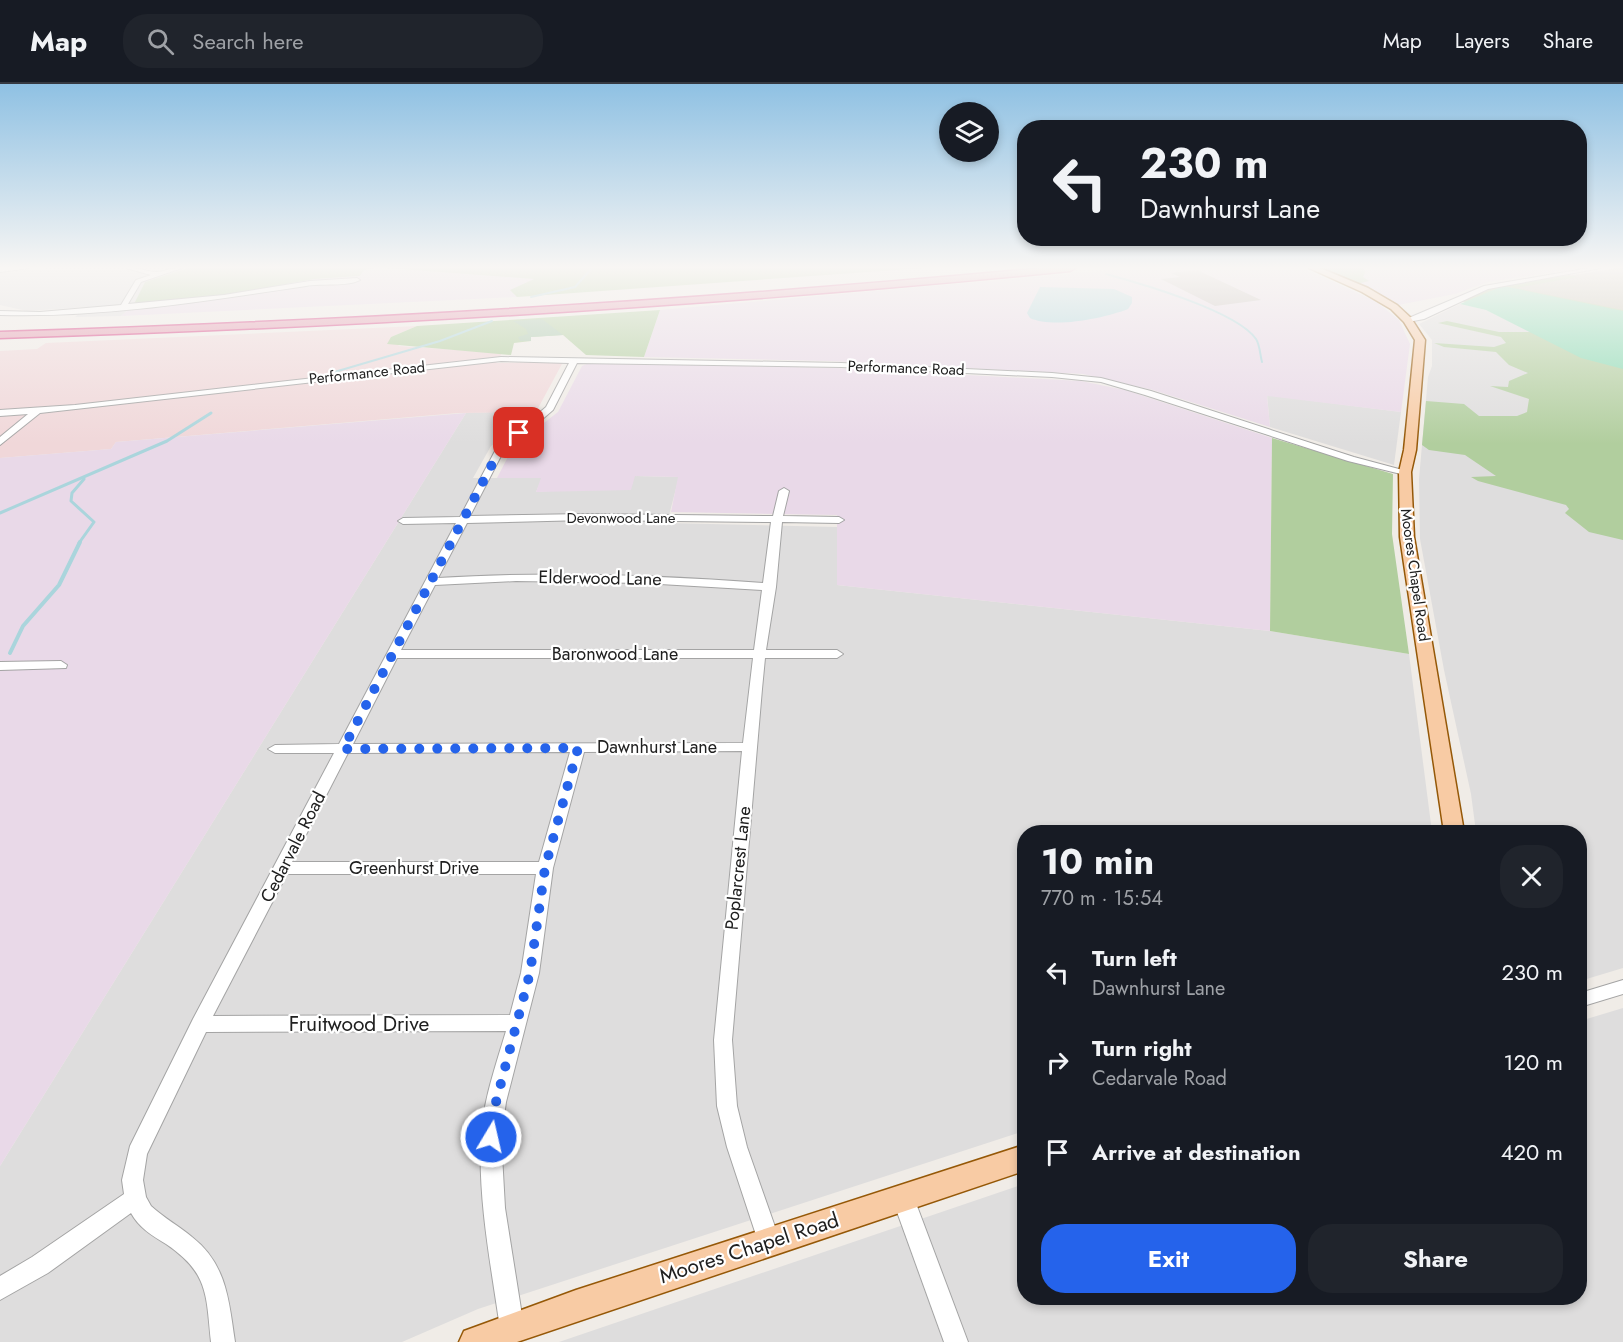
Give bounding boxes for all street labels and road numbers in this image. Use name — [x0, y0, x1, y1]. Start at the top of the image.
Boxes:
street label: Performance Road — [847, 355, 965, 381]
street label: Performance Road — [308, 356, 426, 390]
street label: Devonwood Lane — [566, 507, 676, 529]
street label: Moores Chapel Road — [1395, 507, 1435, 643]
street label: Elderwood Lane — [538, 564, 662, 592]
street label: Baronwood Lane — [552, 641, 678, 667]
street label: Dawnhurst Lane — [597, 734, 717, 760]
street label: Cedarvale Road — [254, 787, 332, 907]
street label: Poplarcrest Lane — [719, 805, 757, 931]
street label: Greenhurst Drive — [349, 855, 479, 881]
street label: Fruitwood Drive — [289, 1009, 430, 1039]
street label: Moores Chapel Road — [655, 1205, 843, 1291]

